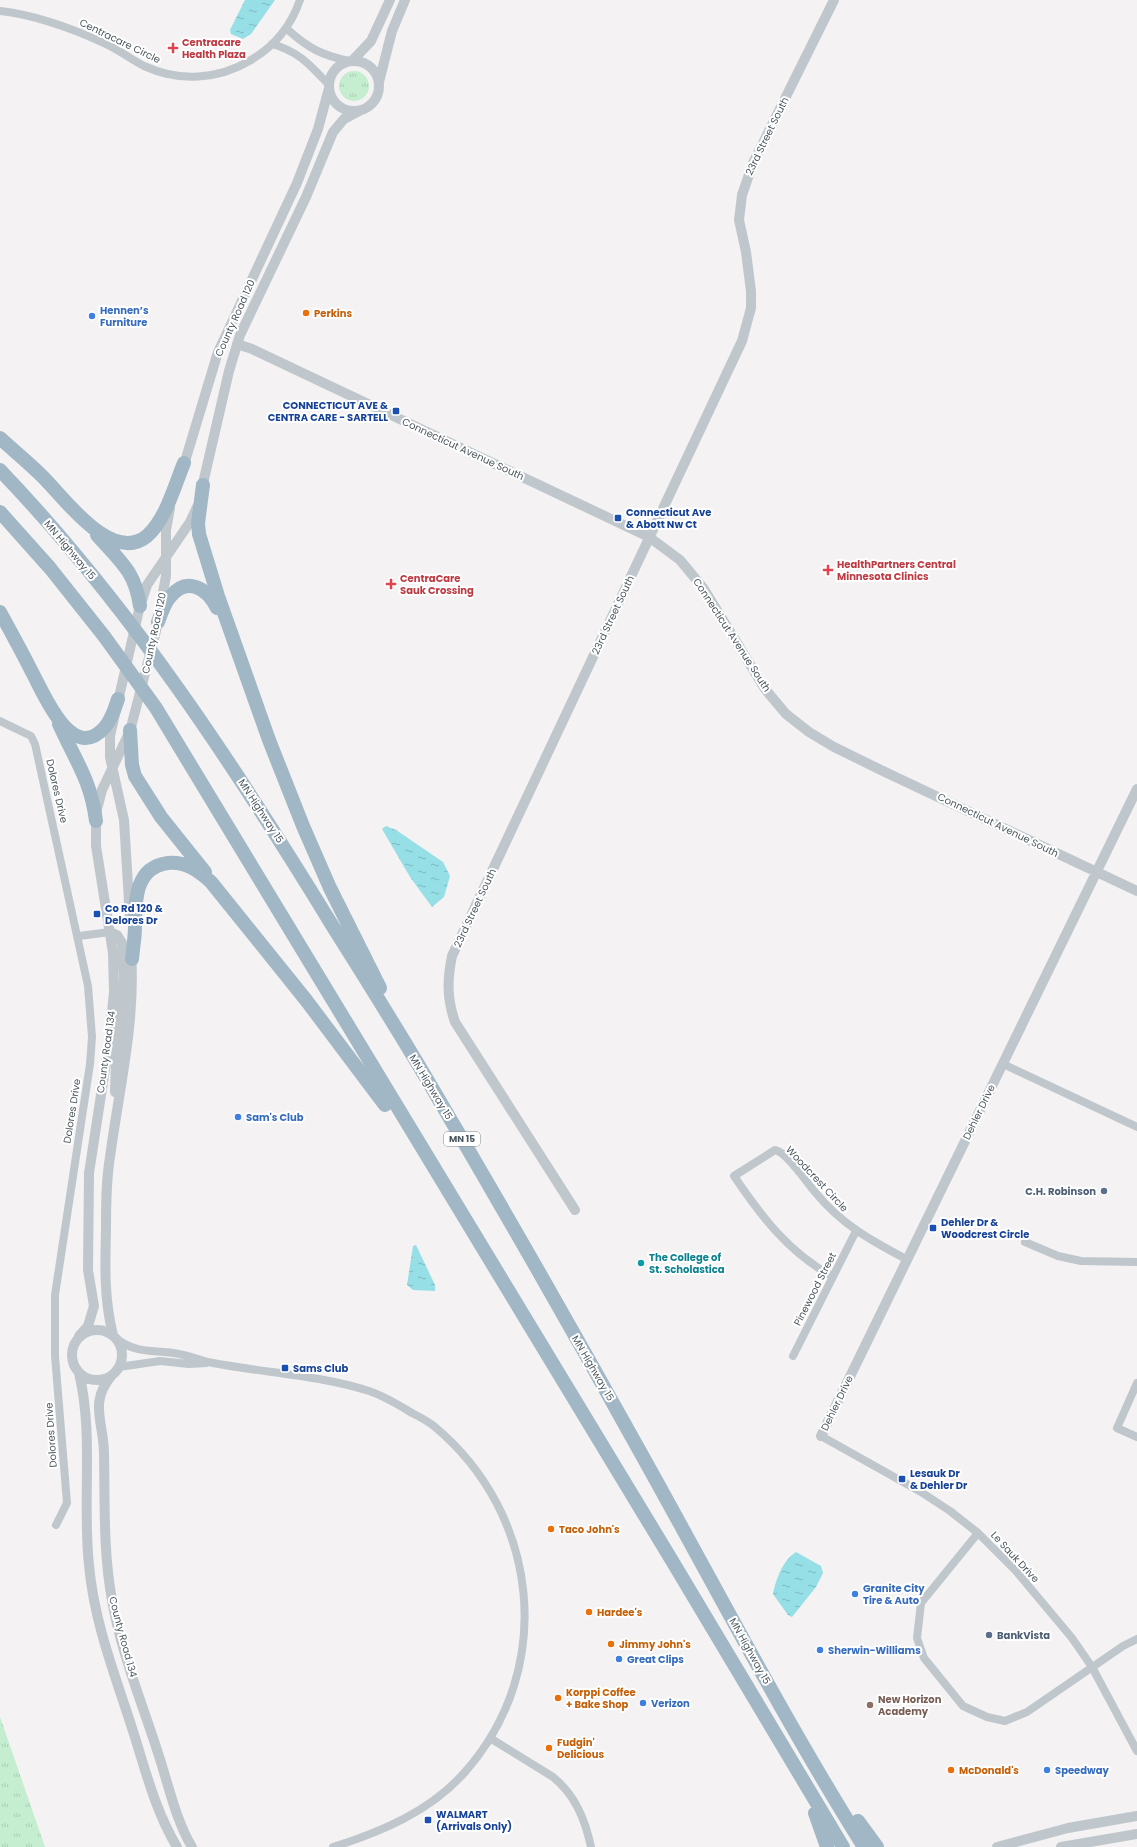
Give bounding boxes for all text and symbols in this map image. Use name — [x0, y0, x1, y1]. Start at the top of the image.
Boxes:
street label: Centracare Circle — [77, 15, 163, 67]
place label: Centracare Health Plaza — [182, 35, 246, 62]
marker: Centracare Health Plaza — [167, 42, 179, 54]
street label: 23rd Street South — [742, 94, 792, 178]
street label: County Road 120 — [211, 277, 259, 359]
place label: Hennen’s Furniture — [100, 303, 149, 330]
place label: Perkins — [314, 306, 353, 321]
marker: Perkins — [301, 308, 311, 318]
marker: Hennen’s Furniture — [87, 311, 97, 321]
place label: CONNECTICUT AVE & CENTRA CARE - SARTELL — [268, 398, 388, 425]
marker: CONNECTICUT AVE & CENTRA CARE - SARTELL — [391, 406, 401, 416]
street label: Connecticut Avenue South — [400, 414, 526, 484]
place label: Connecticut Ave & Abott Nw Ct — [626, 505, 711, 532]
marker: Connecticut Ave & Abott Nw Ct — [613, 513, 623, 523]
street label: MN Highway 15 — [41, 517, 99, 583]
place label: HealthPartners Central Minnesota Clinics — [837, 557, 956, 584]
marker: HealthPartners Central Minnesota Clinics — [822, 564, 834, 576]
place label: CentraCare Sauk Crossing — [400, 571, 474, 598]
street label: 23rd Street South — [588, 573, 638, 657]
street label: Connecticut Avenue South — [689, 575, 775, 695]
marker: CentraCare Sauk Crossing — [385, 578, 397, 590]
street label: County Road 120 — [138, 591, 170, 675]
street label: Dolores Drive — [42, 758, 72, 824]
street label: MN Highway 15 — [235, 776, 287, 846]
street label: Connecticut Avenue South — [935, 789, 1061, 861]
street label: 23rd Street South — [450, 866, 500, 950]
place label: Co Rd 120 & Delores Dr — [105, 901, 163, 928]
marker: Co Rd 120 & Delores Dr — [92, 909, 102, 919]
street label: County Road 134 — [93, 1010, 119, 1094]
street label: MN Highway 15 — [406, 1052, 456, 1122]
street label: Dolores Drive — [59, 1078, 85, 1144]
street label: Dehler Drive — [959, 1082, 999, 1142]
place label: Sam's Club — [246, 1110, 304, 1125]
marker: Sam's Club — [233, 1112, 243, 1122]
road number: MN 15 — [444, 1132, 480, 1146]
street label: Woodcrest Circle — [782, 1143, 852, 1215]
place label: C.H. Robinson — [1025, 1184, 1096, 1199]
marker: C.H. Robinson — [1099, 1186, 1109, 1196]
place label: Dehler Dr & Woodcrest Circle — [941, 1215, 1029, 1242]
marker: Dehler Dr & Woodcrest Circle — [928, 1223, 938, 1233]
street label: Pinewood Street — [790, 1249, 840, 1328]
place label: The College of St. Scholastica — [649, 1250, 725, 1277]
marker: The College of St. Scholastica — [636, 1258, 646, 1268]
street label: MN Highway 15 — [568, 1332, 618, 1404]
place label: Sams Club — [293, 1361, 349, 1376]
marker: Sams Club — [280, 1363, 290, 1373]
street label: Dehler Drive — [817, 1373, 857, 1433]
street label: Dolores Drive — [41, 1402, 61, 1468]
place label: Lesauk Dr & Dehler Dr — [910, 1466, 968, 1493]
marker: Lesauk Dr & Dehler Dr — [897, 1474, 907, 1484]
place label: Taco John's — [559, 1522, 620, 1537]
marker: Taco John's — [546, 1524, 556, 1534]
street label: Le Sauk Drive — [987, 1528, 1043, 1586]
place label: Granite City Tire & Auto — [863, 1581, 925, 1608]
marker: Granite City Tire & Auto — [850, 1589, 860, 1599]
street label: County Road 134 — [105, 1595, 141, 1679]
place label: Hardee's — [597, 1605, 643, 1620]
marker: Hardee's — [584, 1607, 594, 1617]
street label: MN Highway 15 — [726, 1615, 774, 1687]
place label: BankVista — [997, 1628, 1050, 1643]
marker: BankVista — [984, 1630, 994, 1640]
place label: Jimmy John's — [619, 1637, 691, 1652]
marker: Jimmy John's — [606, 1639, 616, 1649]
place label: Sherwin-Williams — [828, 1643, 921, 1658]
marker: Sherwin-Williams — [815, 1645, 825, 1655]
place label: Great Clips — [627, 1652, 684, 1667]
marker: Great Clips — [614, 1654, 624, 1664]
place label: Korppi Coffee + Bake Shop — [566, 1685, 636, 1712]
place label: New Horizon Academy — [878, 1692, 942, 1719]
marker: Korppi Coffee + Bake Shop — [553, 1693, 563, 1703]
place label: Verizon — [651, 1696, 690, 1711]
marker: Verizon — [638, 1698, 648, 1708]
marker: New Horizon Academy — [865, 1700, 875, 1710]
place label: Fudgin' Delicious — [557, 1735, 604, 1762]
marker: Fudgin' Delicious — [544, 1743, 554, 1753]
place label: McDonald's — [959, 1763, 1019, 1778]
place label: Speedway — [1055, 1763, 1110, 1778]
marker: McDonald's — [946, 1765, 956, 1775]
marker: Speedway — [1042, 1765, 1052, 1775]
place label: WALMART (Arrivals Only) — [436, 1807, 512, 1834]
marker: WALMART (Arrivals Only) — [423, 1815, 433, 1825]

